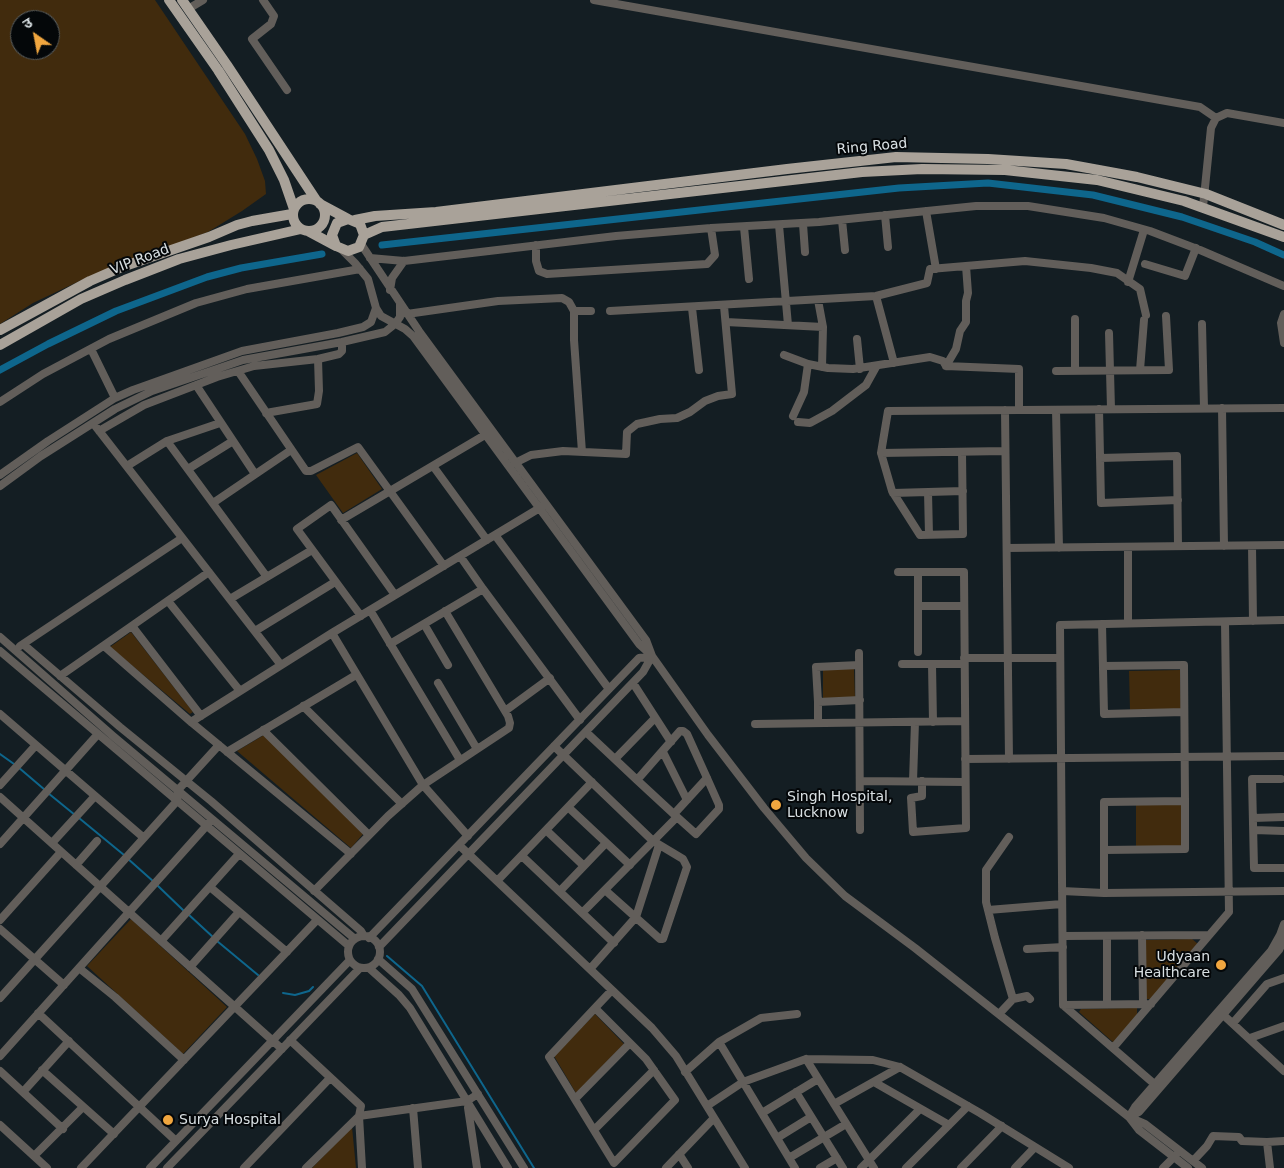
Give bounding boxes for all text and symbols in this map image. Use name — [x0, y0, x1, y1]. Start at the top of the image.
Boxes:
north arrow — [10, 10, 60, 60]
text: उ — [20, 14, 35, 32]
street label: Ring Road — [836, 136, 908, 158]
street label: VIP Road — [108, 241, 172, 279]
place label: Singh Hospital, Lucknow — [787, 789, 892, 822]
marker: Singh Hospital, Lucknow — [769, 798, 783, 812]
place label: Udyaan Healthcare — [1134, 949, 1210, 982]
marker: Udyaan Healthcare — [1214, 958, 1228, 972]
place label: Surya Hospital — [179, 1112, 281, 1128]
marker: Surya Hospital — [161, 1113, 175, 1127]

